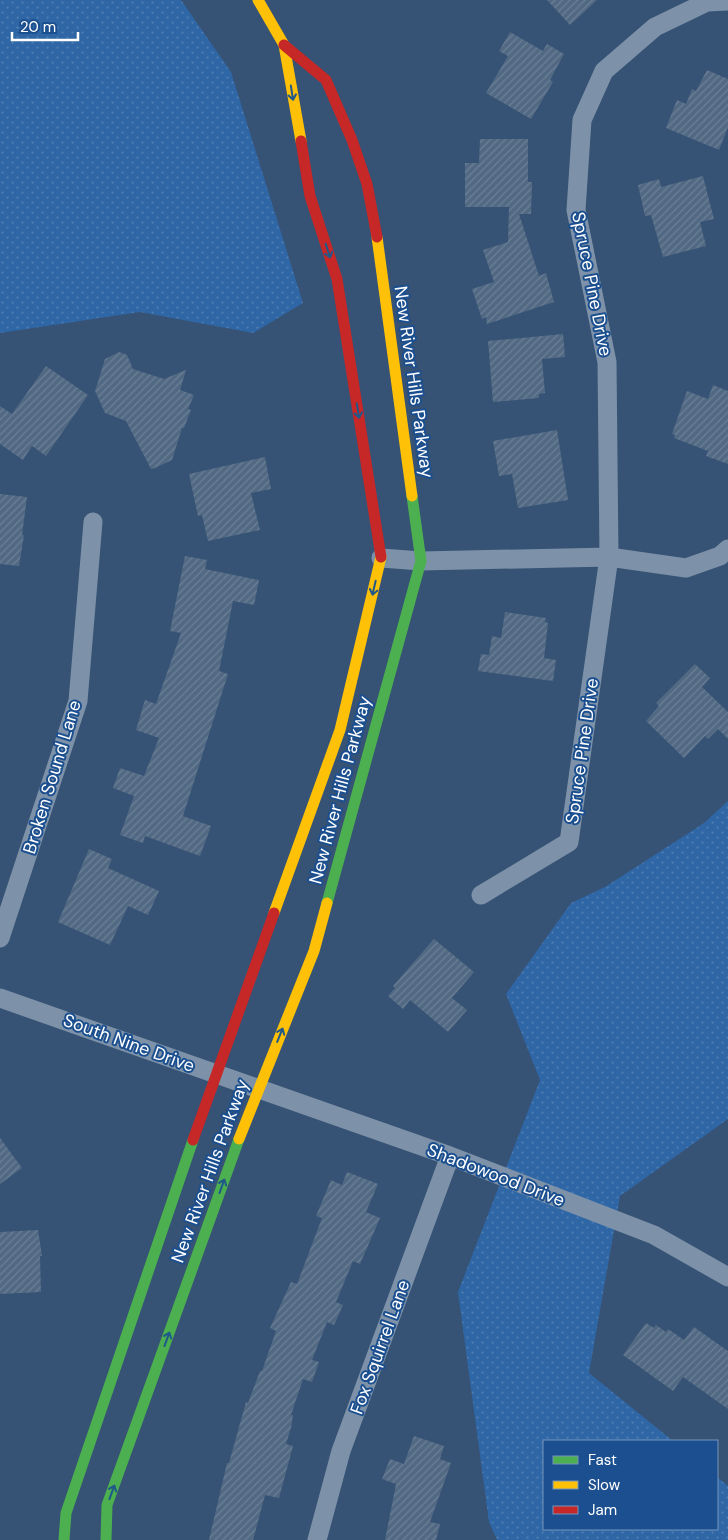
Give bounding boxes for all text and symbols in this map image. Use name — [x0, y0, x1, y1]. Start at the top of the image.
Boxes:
scale bar — [12, 10, 79, 42]
text: 20 m — [20, 17, 56, 37]
one-way arrow — [287, 85, 297, 101]
street label: Spruce Pine Drive — [566, 210, 618, 358]
one-way arrow — [323, 243, 333, 259]
street label: New River Hills Parkway — [389, 285, 439, 479]
one-way arrow — [353, 402, 363, 418]
one-way arrow — [369, 579, 378, 595]
street label: Spruce Pine Drive — [560, 677, 604, 825]
street label: New River Hills Parkway — [303, 693, 377, 887]
street label: Broken Sound Lane — [17, 697, 87, 857]
street label: South Nine Drive — [60, 1008, 198, 1078]
one-way arrow — [276, 1027, 285, 1043]
street label: New River Hills Parkway — [166, 1076, 254, 1266]
street label: Shadowood Drive — [424, 1138, 568, 1212]
one-way arrow — [218, 1179, 227, 1195]
street label: Fox Squirrel Lane — [345, 1276, 415, 1418]
one-way arrow — [163, 1332, 172, 1347]
legend — [543, 1440, 718, 1530]
text: Fast — [588, 1450, 617, 1470]
text: Slow — [588, 1475, 621, 1495]
one-way arrow — [108, 1485, 117, 1500]
text: Jam — [588, 1500, 617, 1520]

